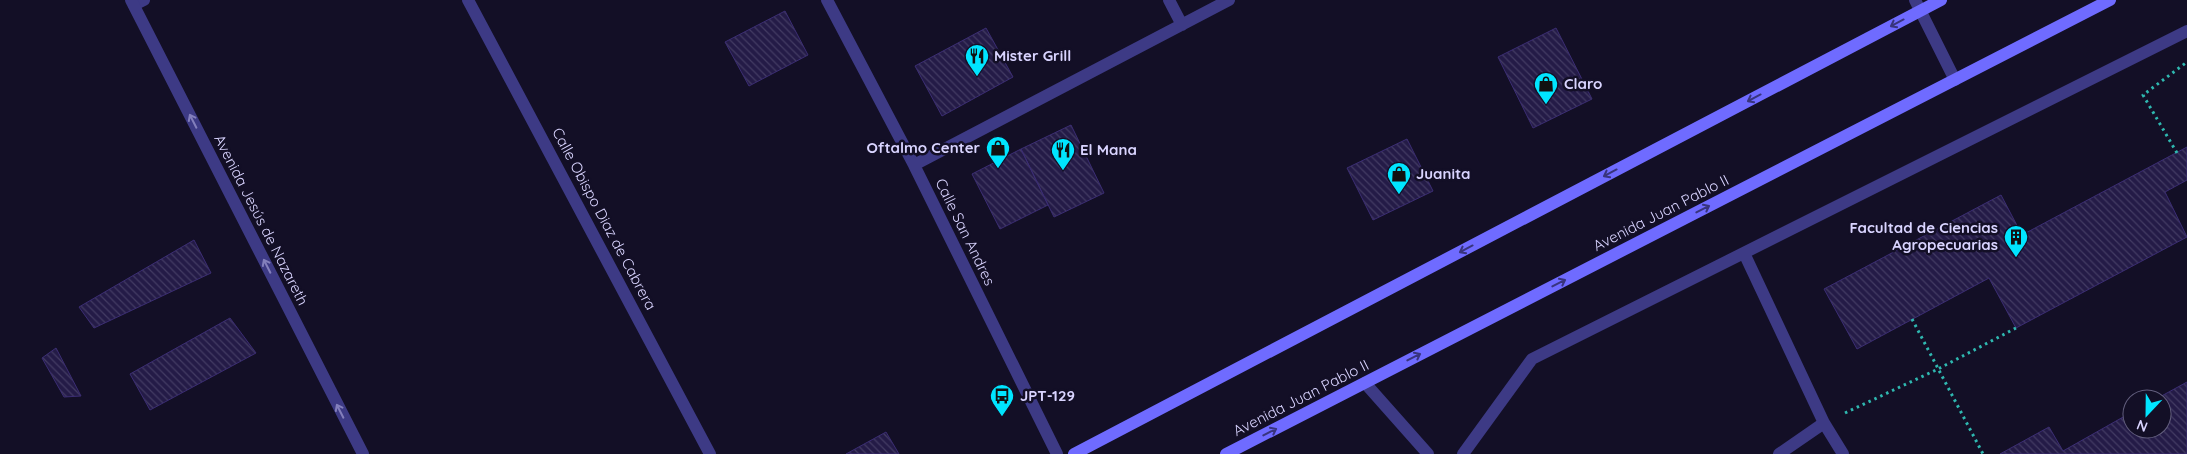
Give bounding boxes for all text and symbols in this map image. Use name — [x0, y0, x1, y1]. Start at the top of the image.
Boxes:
one-way arrow — [1890, 18, 1905, 28]
restaurant icon: Mister Grill — [964, 43, 990, 77]
place label: Mister Grill — [994, 46, 1071, 65]
shop icon: Claro — [1533, 71, 1559, 105]
place label: Claro — [1564, 74, 1602, 93]
one-way arrow — [1746, 93, 1761, 103]
one-way arrow — [188, 114, 197, 129]
street label: Calle Obispo Diaz de Cabrera — [548, 124, 661, 313]
street label: Avenida Jesús de Nazareth — [210, 131, 313, 308]
shop icon: Oftalmo Center — [985, 135, 1011, 169]
restaurant icon: El Mana — [1050, 137, 1076, 171]
place label: Oftalmo Center — [866, 138, 980, 157]
place label: El Mana — [1080, 140, 1137, 159]
shop icon: Juanita — [1386, 161, 1412, 195]
place label: Juanita — [1416, 164, 1471, 183]
one-way arrow — [1602, 168, 1617, 178]
street label: Avenida Juan Pablo II — [1590, 170, 1732, 255]
street label: Calle San Andres — [931, 175, 1000, 288]
one-way arrow — [1696, 204, 1711, 214]
place label: Facultad de Ciencias Agropecuarias — [1849, 218, 1998, 254]
building icon: Facultad de Ciencias Agropecuarias — [2003, 224, 2029, 258]
one-way arrow — [1458, 244, 1473, 254]
one-way arrow — [262, 259, 271, 274]
one-way arrow — [1551, 278, 1566, 287]
one-way arrow — [1406, 352, 1421, 361]
street label: Avenida Juan Pablo II — [1230, 355, 1372, 440]
bus stop icon: JPT-129 — [989, 383, 1015, 417]
place label: JPT-129 — [1020, 386, 1075, 405]
north arrow — [2122, 389, 2172, 439]
one-way arrow — [335, 403, 345, 418]
text: N — [2134, 416, 2150, 436]
one-way arrow — [1262, 427, 1277, 436]

